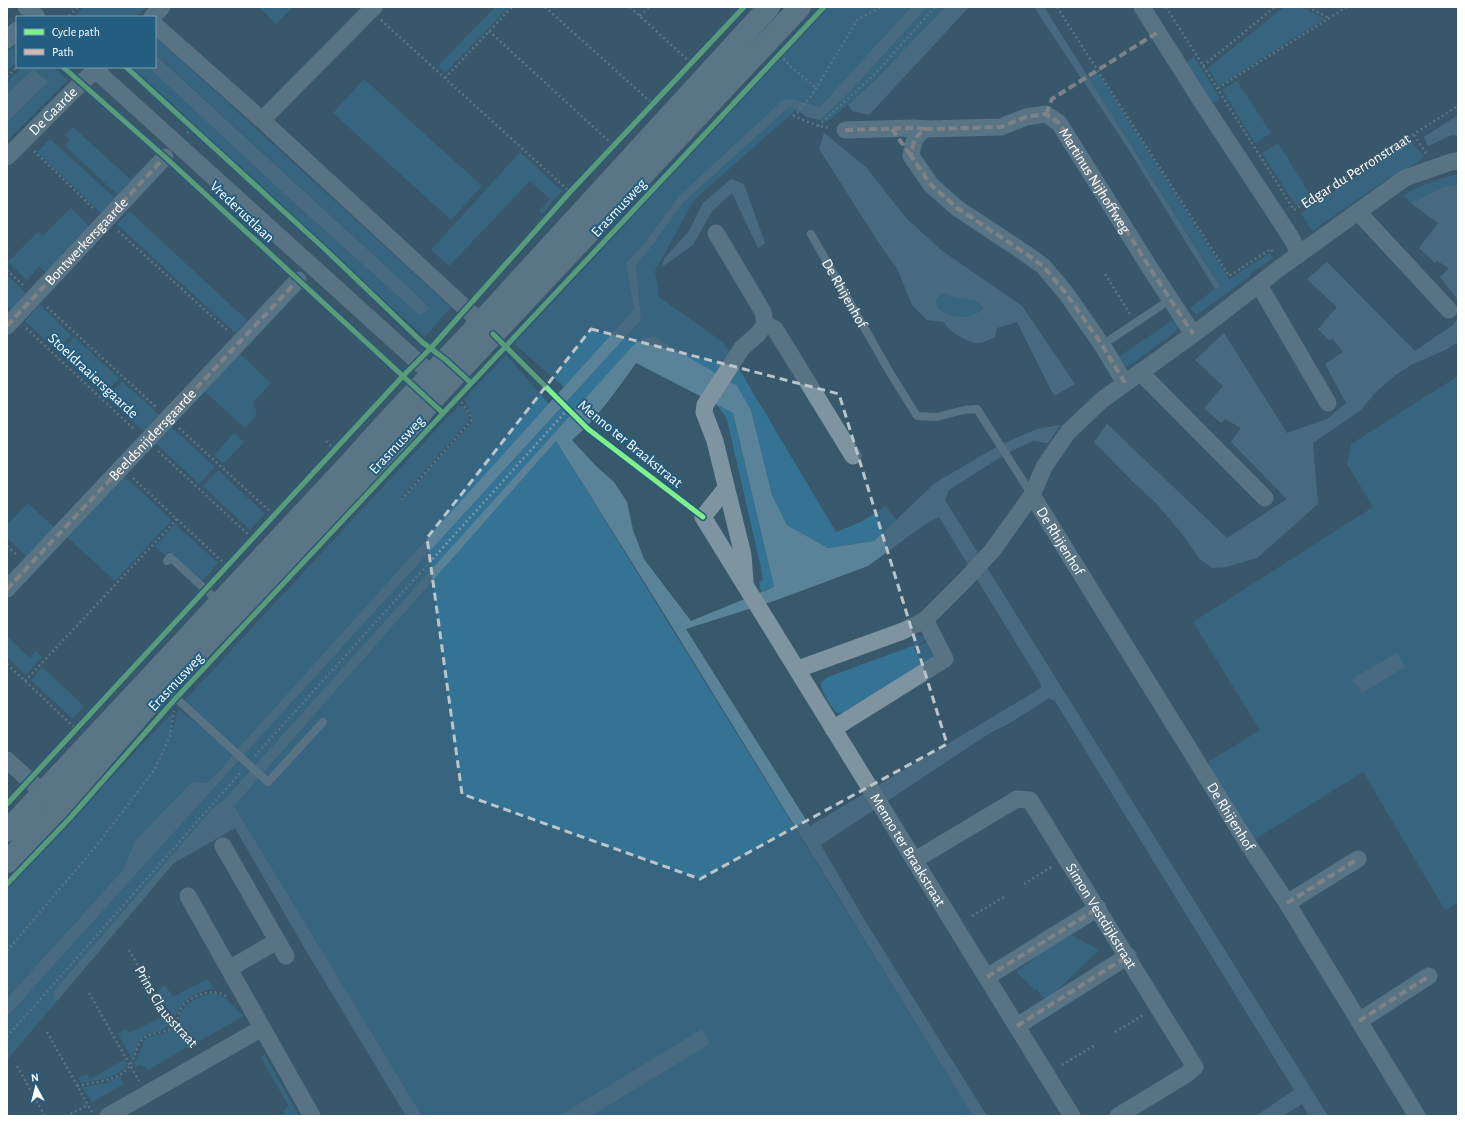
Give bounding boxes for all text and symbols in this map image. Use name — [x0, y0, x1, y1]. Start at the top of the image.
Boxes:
legend — [16, 16, 156, 68]
text: Cycle path — [52, 26, 100, 39]
text: Path — [52, 46, 74, 58]
street label: De Gaarde — [26, 84, 80, 138]
street label: Martinus Nijhoffweg — [1056, 125, 1134, 236]
street label: Edgar du Perronstraat — [1298, 131, 1413, 211]
street label: Erasmusweg — [588, 176, 650, 240]
street label: Vrederustlaan — [207, 178, 277, 246]
street label: Bontwerkersgaarde — [42, 195, 131, 288]
street label: De Rhijenhof — [819, 256, 871, 331]
street label: Stoeldraaiersgaarde — [45, 331, 141, 422]
street label: Beeldsnijdersgaarde — [106, 386, 199, 483]
street label: Menno ter Braakstraat — [575, 397, 685, 491]
street label: Erasmusweg — [366, 413, 428, 477]
street label: De Rhijenhof — [1034, 504, 1088, 579]
street label: Erasmusweg — [145, 650, 207, 714]
street label: De Rhijenhof — [1204, 780, 1258, 854]
street label: Menno ter Braakstraat — [868, 791, 949, 909]
street label: Simon Vestdijkstraat — [1063, 860, 1140, 971]
street label: Prins Clausstraat — [132, 963, 201, 1050]
north arrow — [16, 1067, 56, 1107]
text: N — [30, 1072, 39, 1083]

